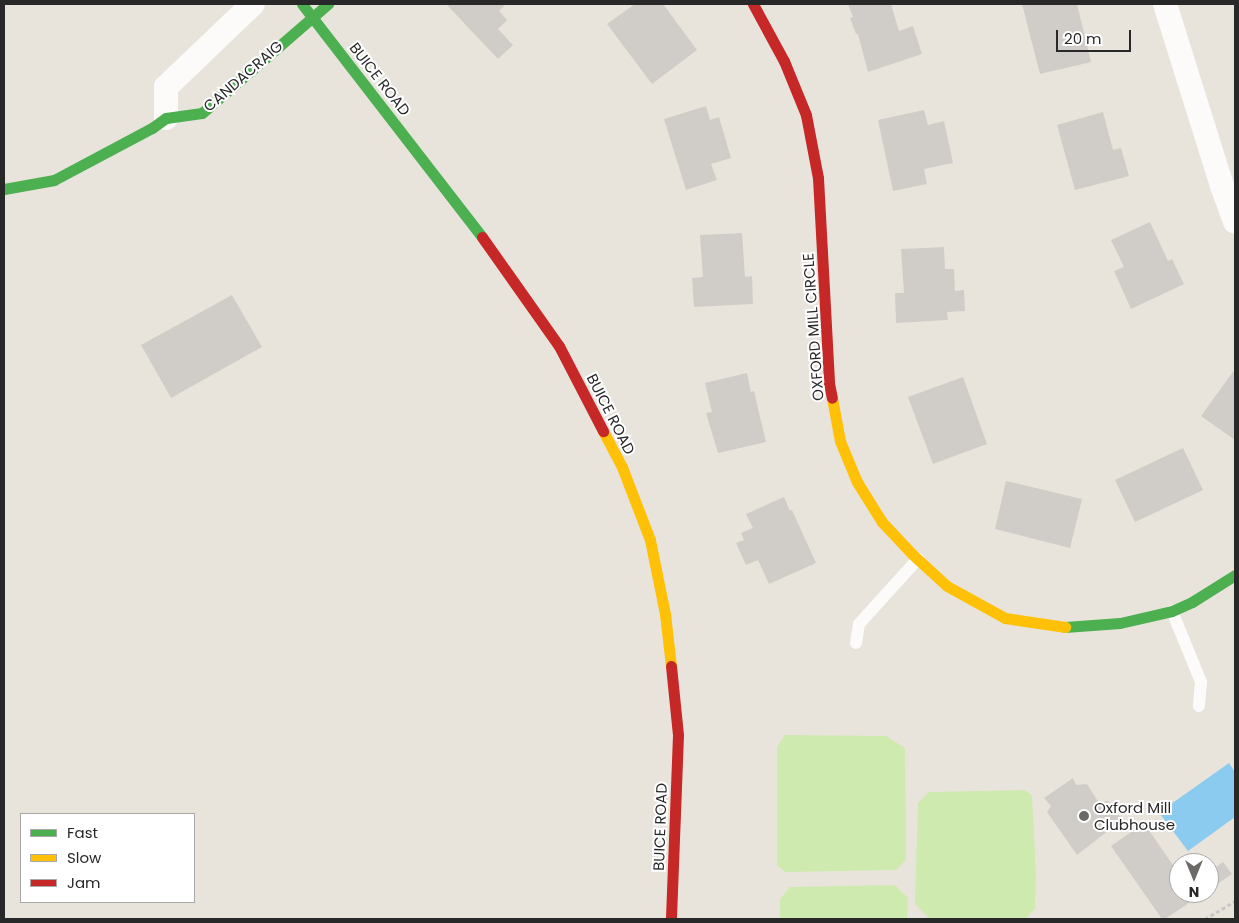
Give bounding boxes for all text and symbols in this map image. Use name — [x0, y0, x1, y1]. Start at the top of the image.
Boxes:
scale bar — [1059, 20, 1134, 52]
text: 20 m — [1064, 28, 1102, 49]
street label: CANDACRAIG — [200, 37, 286, 115]
street label: BUICE ROAD — [346, 39, 414, 119]
street label: OXFORD MILL CIRCLE — [799, 253, 827, 401]
street label: BUICE ROAD — [583, 371, 639, 457]
street label: BUICE ROAD — [649, 783, 671, 871]
place label: Oxford Mill Clubhouse — [1094, 798, 1175, 833]
marker: Oxford Mill Clubhouse — [1078, 810, 1090, 822]
legend — [20, 813, 195, 903]
text: Fast — [67, 822, 98, 843]
text: Slow — [67, 847, 101, 868]
north arrow — [1169, 853, 1219, 903]
text: Jam — [67, 872, 101, 893]
text: N — [1189, 882, 1199, 902]

